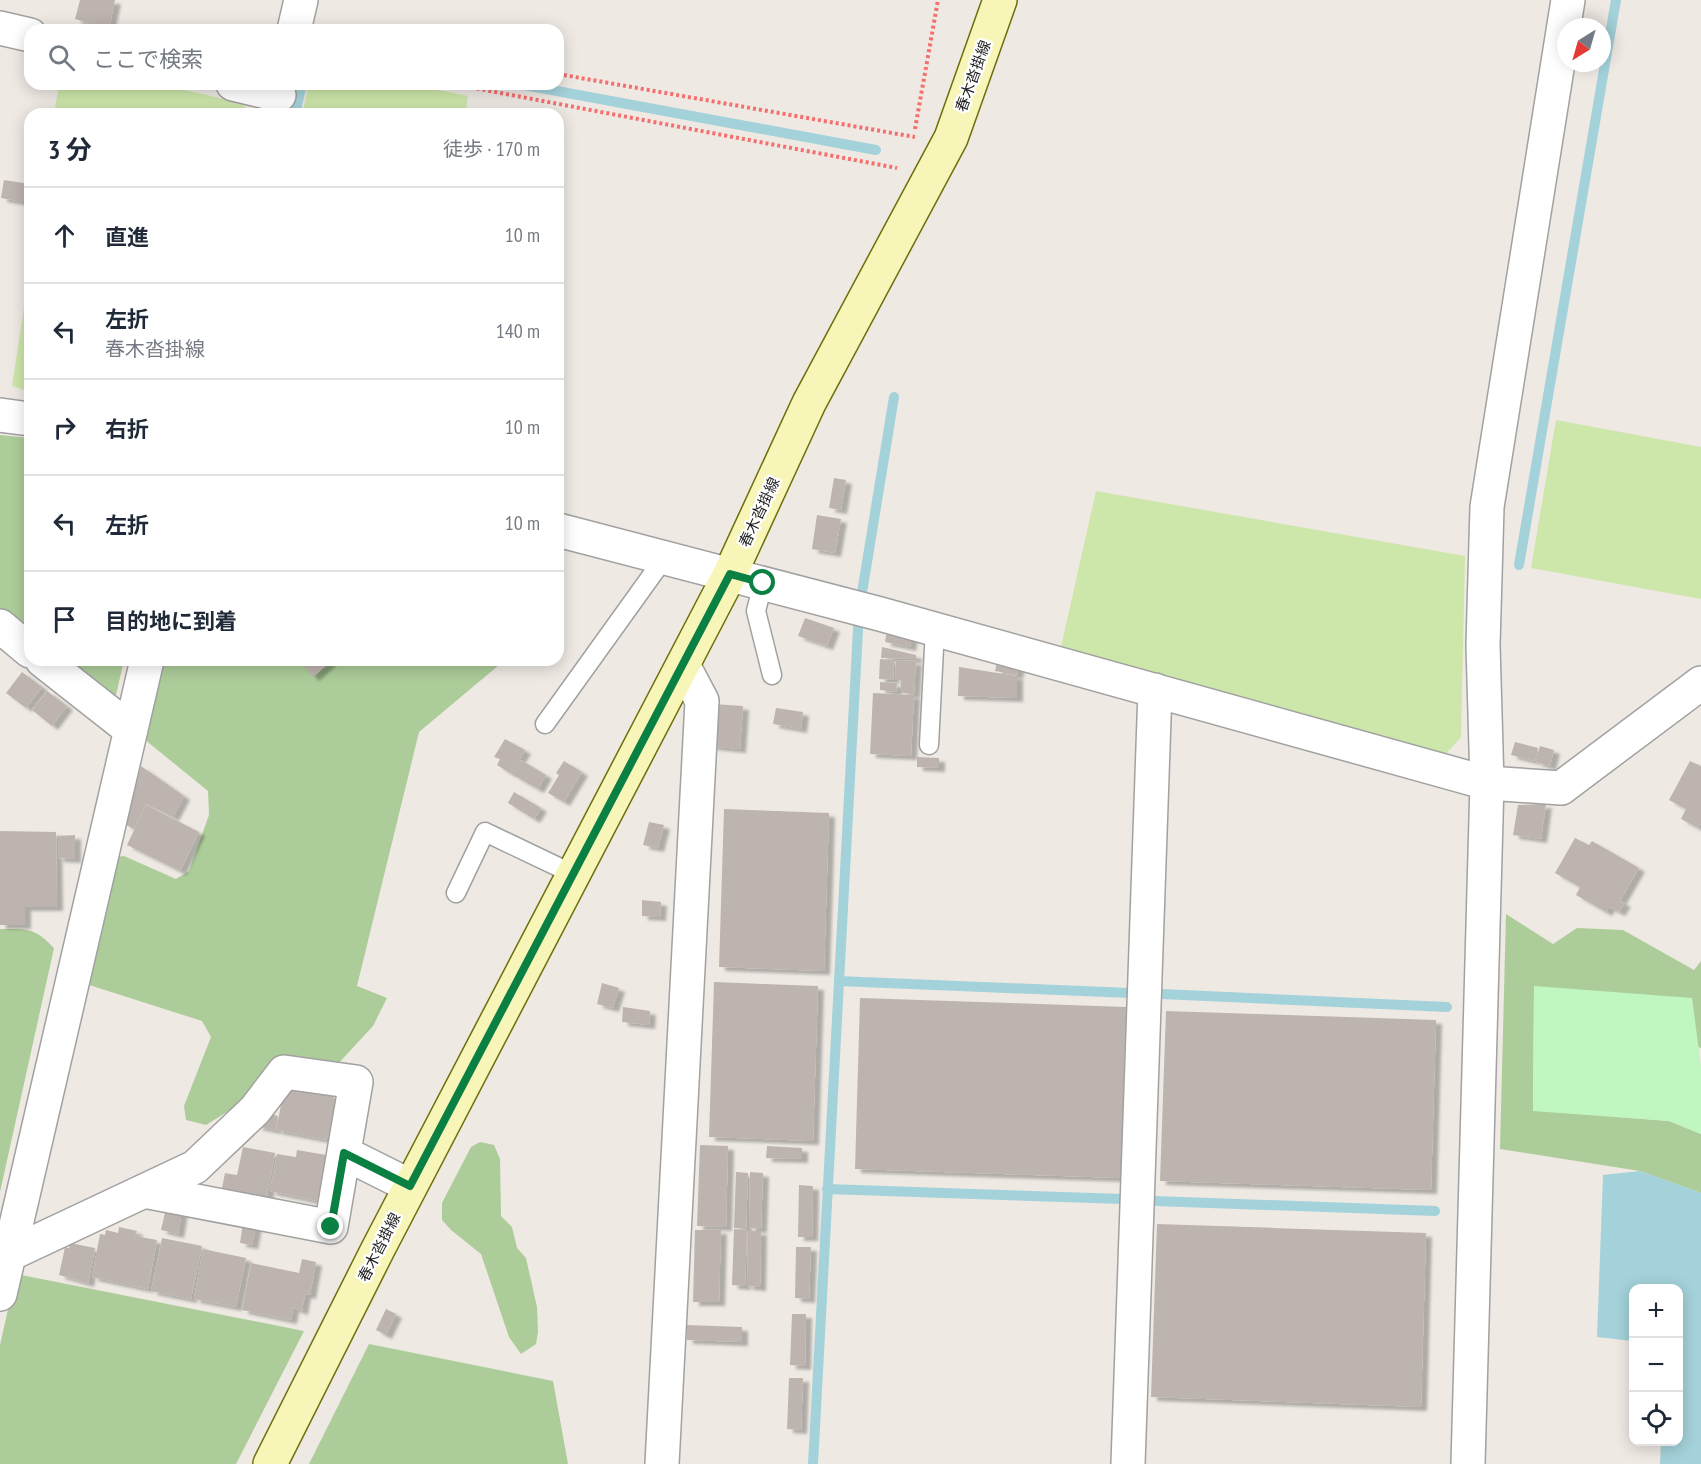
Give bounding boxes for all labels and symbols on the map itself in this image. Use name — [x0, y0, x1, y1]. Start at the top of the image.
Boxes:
north arrow — [1557, 18, 1611, 72]
street label: 春木沓掛線 — [951, 38, 995, 114]
street label: 春木沓掛線 — [735, 474, 783, 550]
route start — [749, 569, 775, 595]
street label: 春木沓掛線 — [354, 1209, 404, 1285]
route end — [317, 1213, 343, 1239]

